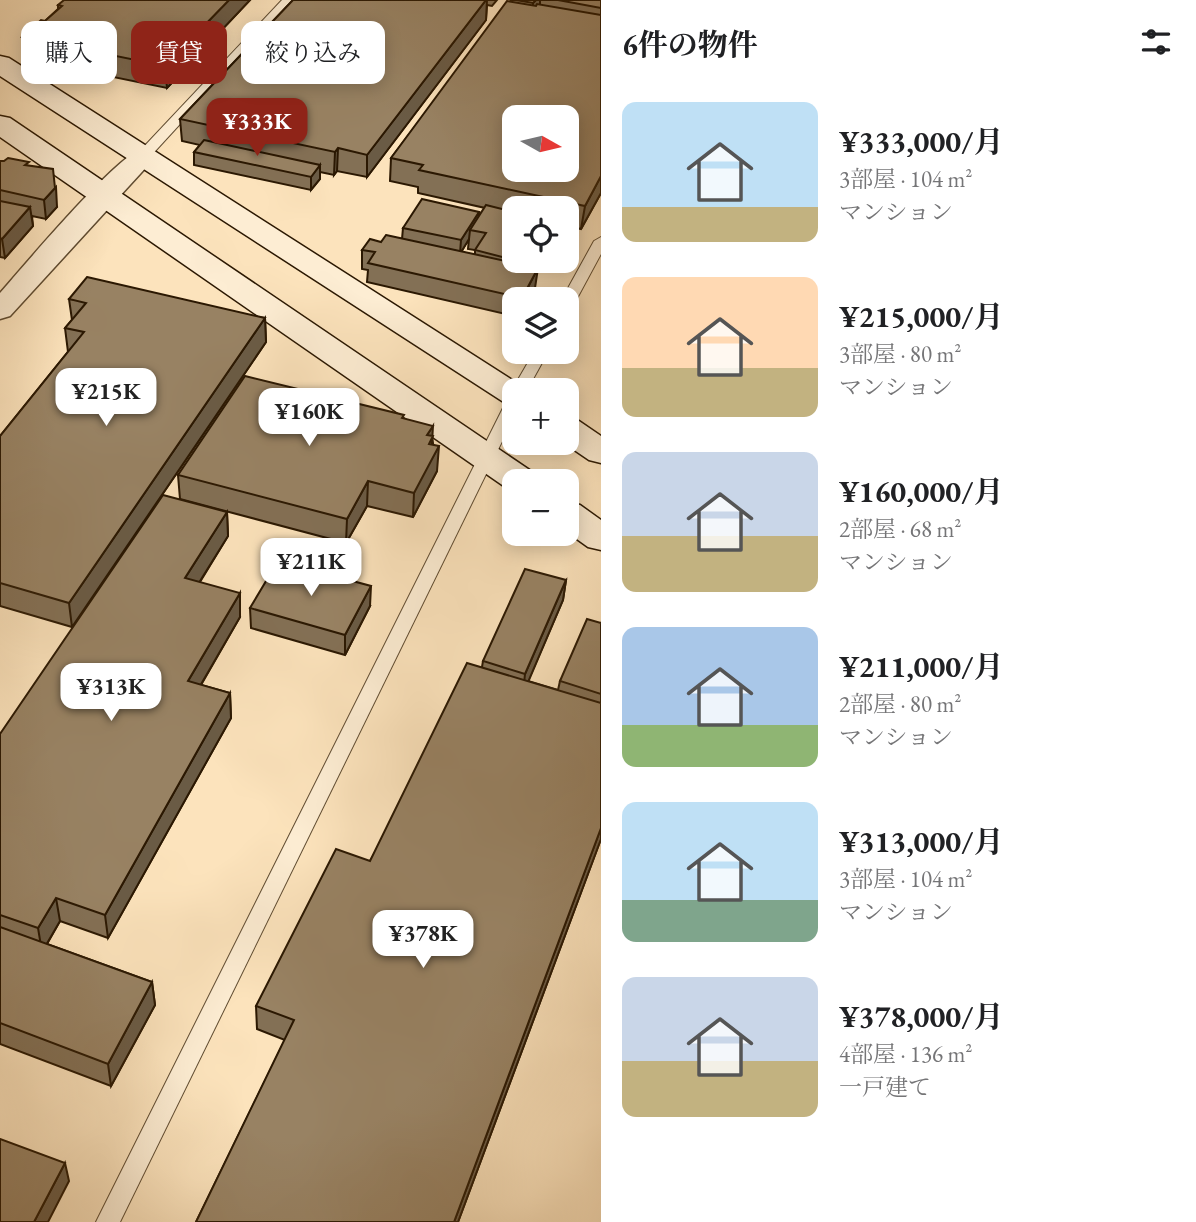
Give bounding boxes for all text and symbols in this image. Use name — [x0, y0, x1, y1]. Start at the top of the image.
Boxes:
chip: 購入 — [21, 21, 117, 84]
chip: 賃貸 — [131, 21, 227, 84]
chip: 絞り込み — [241, 21, 385, 84]
icon: filters — [1137, 23, 1175, 61]
text: 6件の物件 — [622, 25, 758, 64]
pin: ¥333K — [208, 99, 306, 158]
north arrow — [502, 105, 579, 182]
map controls — [502, 105, 579, 546]
text: ¥333K — [222, 106, 292, 136]
text: ¥333,000/月 — [839, 122, 1003, 161]
icon: home — [678, 130, 762, 214]
text: 3部屋 · 104 m² — [839, 164, 972, 194]
button: locate — [502, 196, 579, 273]
text: マンション — [839, 197, 953, 227]
button: layers — [502, 287, 579, 364]
text: ¥215,000/月 — [839, 297, 1003, 336]
icon: home — [678, 305, 762, 389]
text: 3部屋 · 80 m² — [839, 339, 961, 369]
pin: ¥215K — [57, 368, 155, 428]
text: マンション — [839, 372, 953, 402]
text: ¥215K — [71, 376, 141, 406]
button: + — [502, 378, 579, 455]
pin: ¥160K — [260, 388, 358, 448]
text: ¥160K — [274, 396, 344, 426]
button: − — [502, 469, 579, 546]
text: ¥160,000/月 — [839, 472, 1003, 511]
icon: home — [678, 480, 762, 564]
text: 2部屋 · 68 m² — [839, 514, 961, 544]
pin: ¥211K — [262, 538, 360, 598]
text: ¥211K — [276, 546, 346, 576]
text: マンション — [839, 547, 953, 577]
text: ¥211,000/月 — [839, 647, 1003, 686]
icon: home — [678, 655, 762, 739]
pin: ¥313K — [62, 664, 160, 723]
text: ¥313K — [76, 671, 146, 701]
text: 2部屋 · 80 m² — [839, 689, 961, 719]
text: マンション — [839, 722, 953, 752]
text: ¥313,000/月 — [839, 822, 1003, 861]
icon: home — [678, 830, 762, 914]
text: 3部屋 · 104 m² — [839, 864, 972, 894]
text: マンション — [839, 897, 953, 927]
pin: ¥378K — [374, 911, 472, 970]
text: ¥378K — [388, 918, 458, 948]
text: ¥378,000/月 — [839, 997, 1003, 1036]
icon: home — [678, 1005, 762, 1089]
text: 4部屋 · 136 m² — [839, 1039, 972, 1069]
text: 一戸建て — [839, 1072, 931, 1102]

